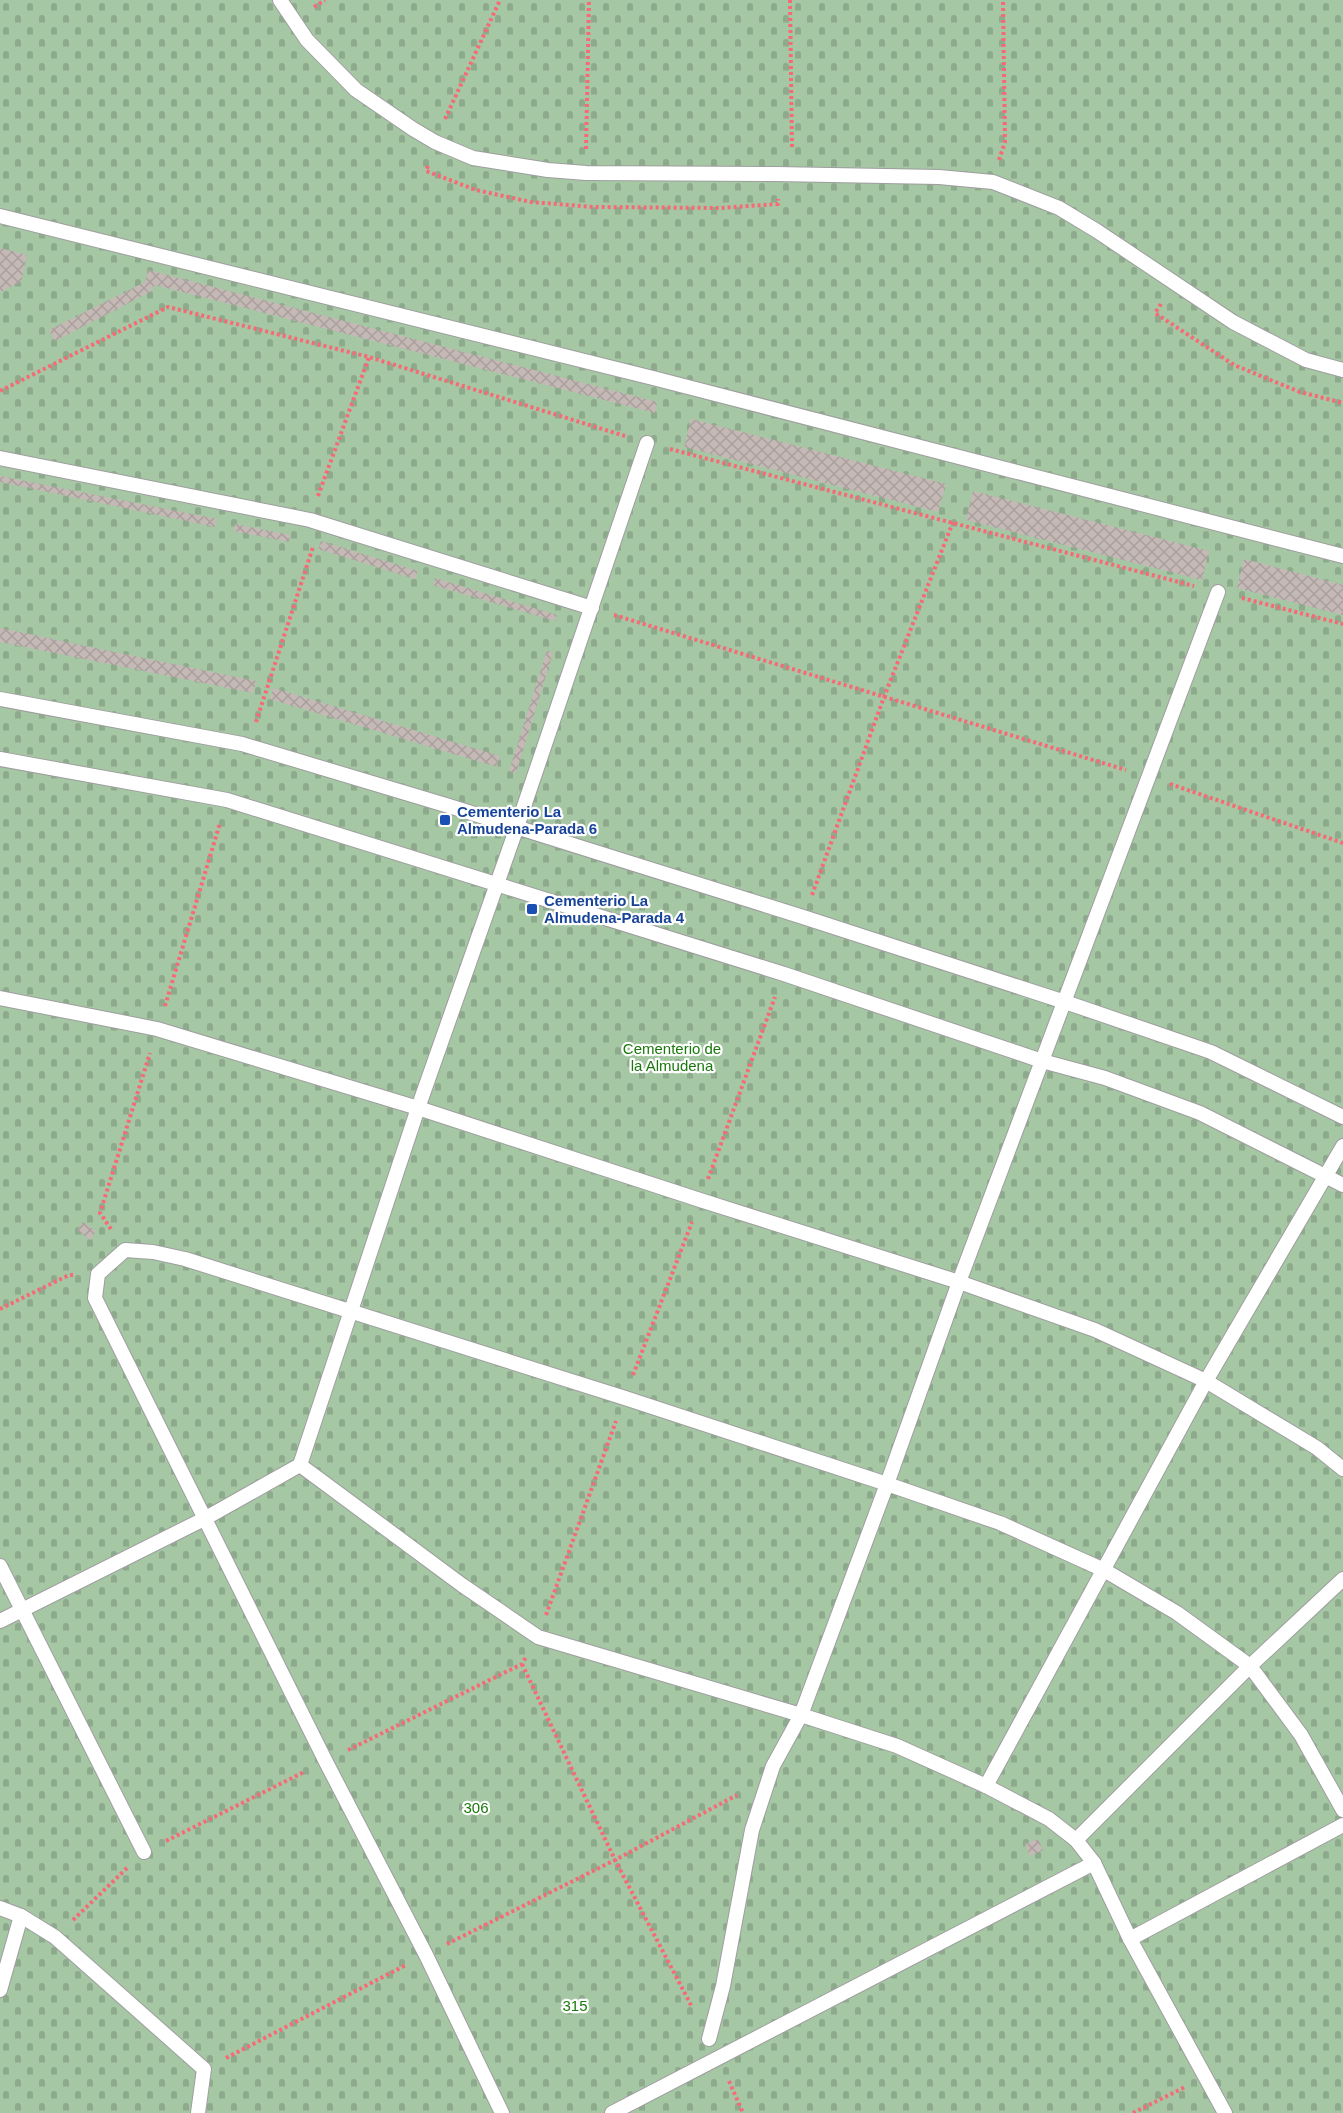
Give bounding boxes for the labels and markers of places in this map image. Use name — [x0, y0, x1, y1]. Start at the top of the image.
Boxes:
place label: Cementerio La Almudena-Parada 6 — [457, 803, 597, 837]
marker: Cementerio La Almudena-Parada 6 — [438, 813, 452, 827]
place label: Cementerio La Almudena-Parada 4 — [544, 892, 685, 926]
marker: Cementerio La Almudena-Parada 4 — [525, 902, 539, 916]

